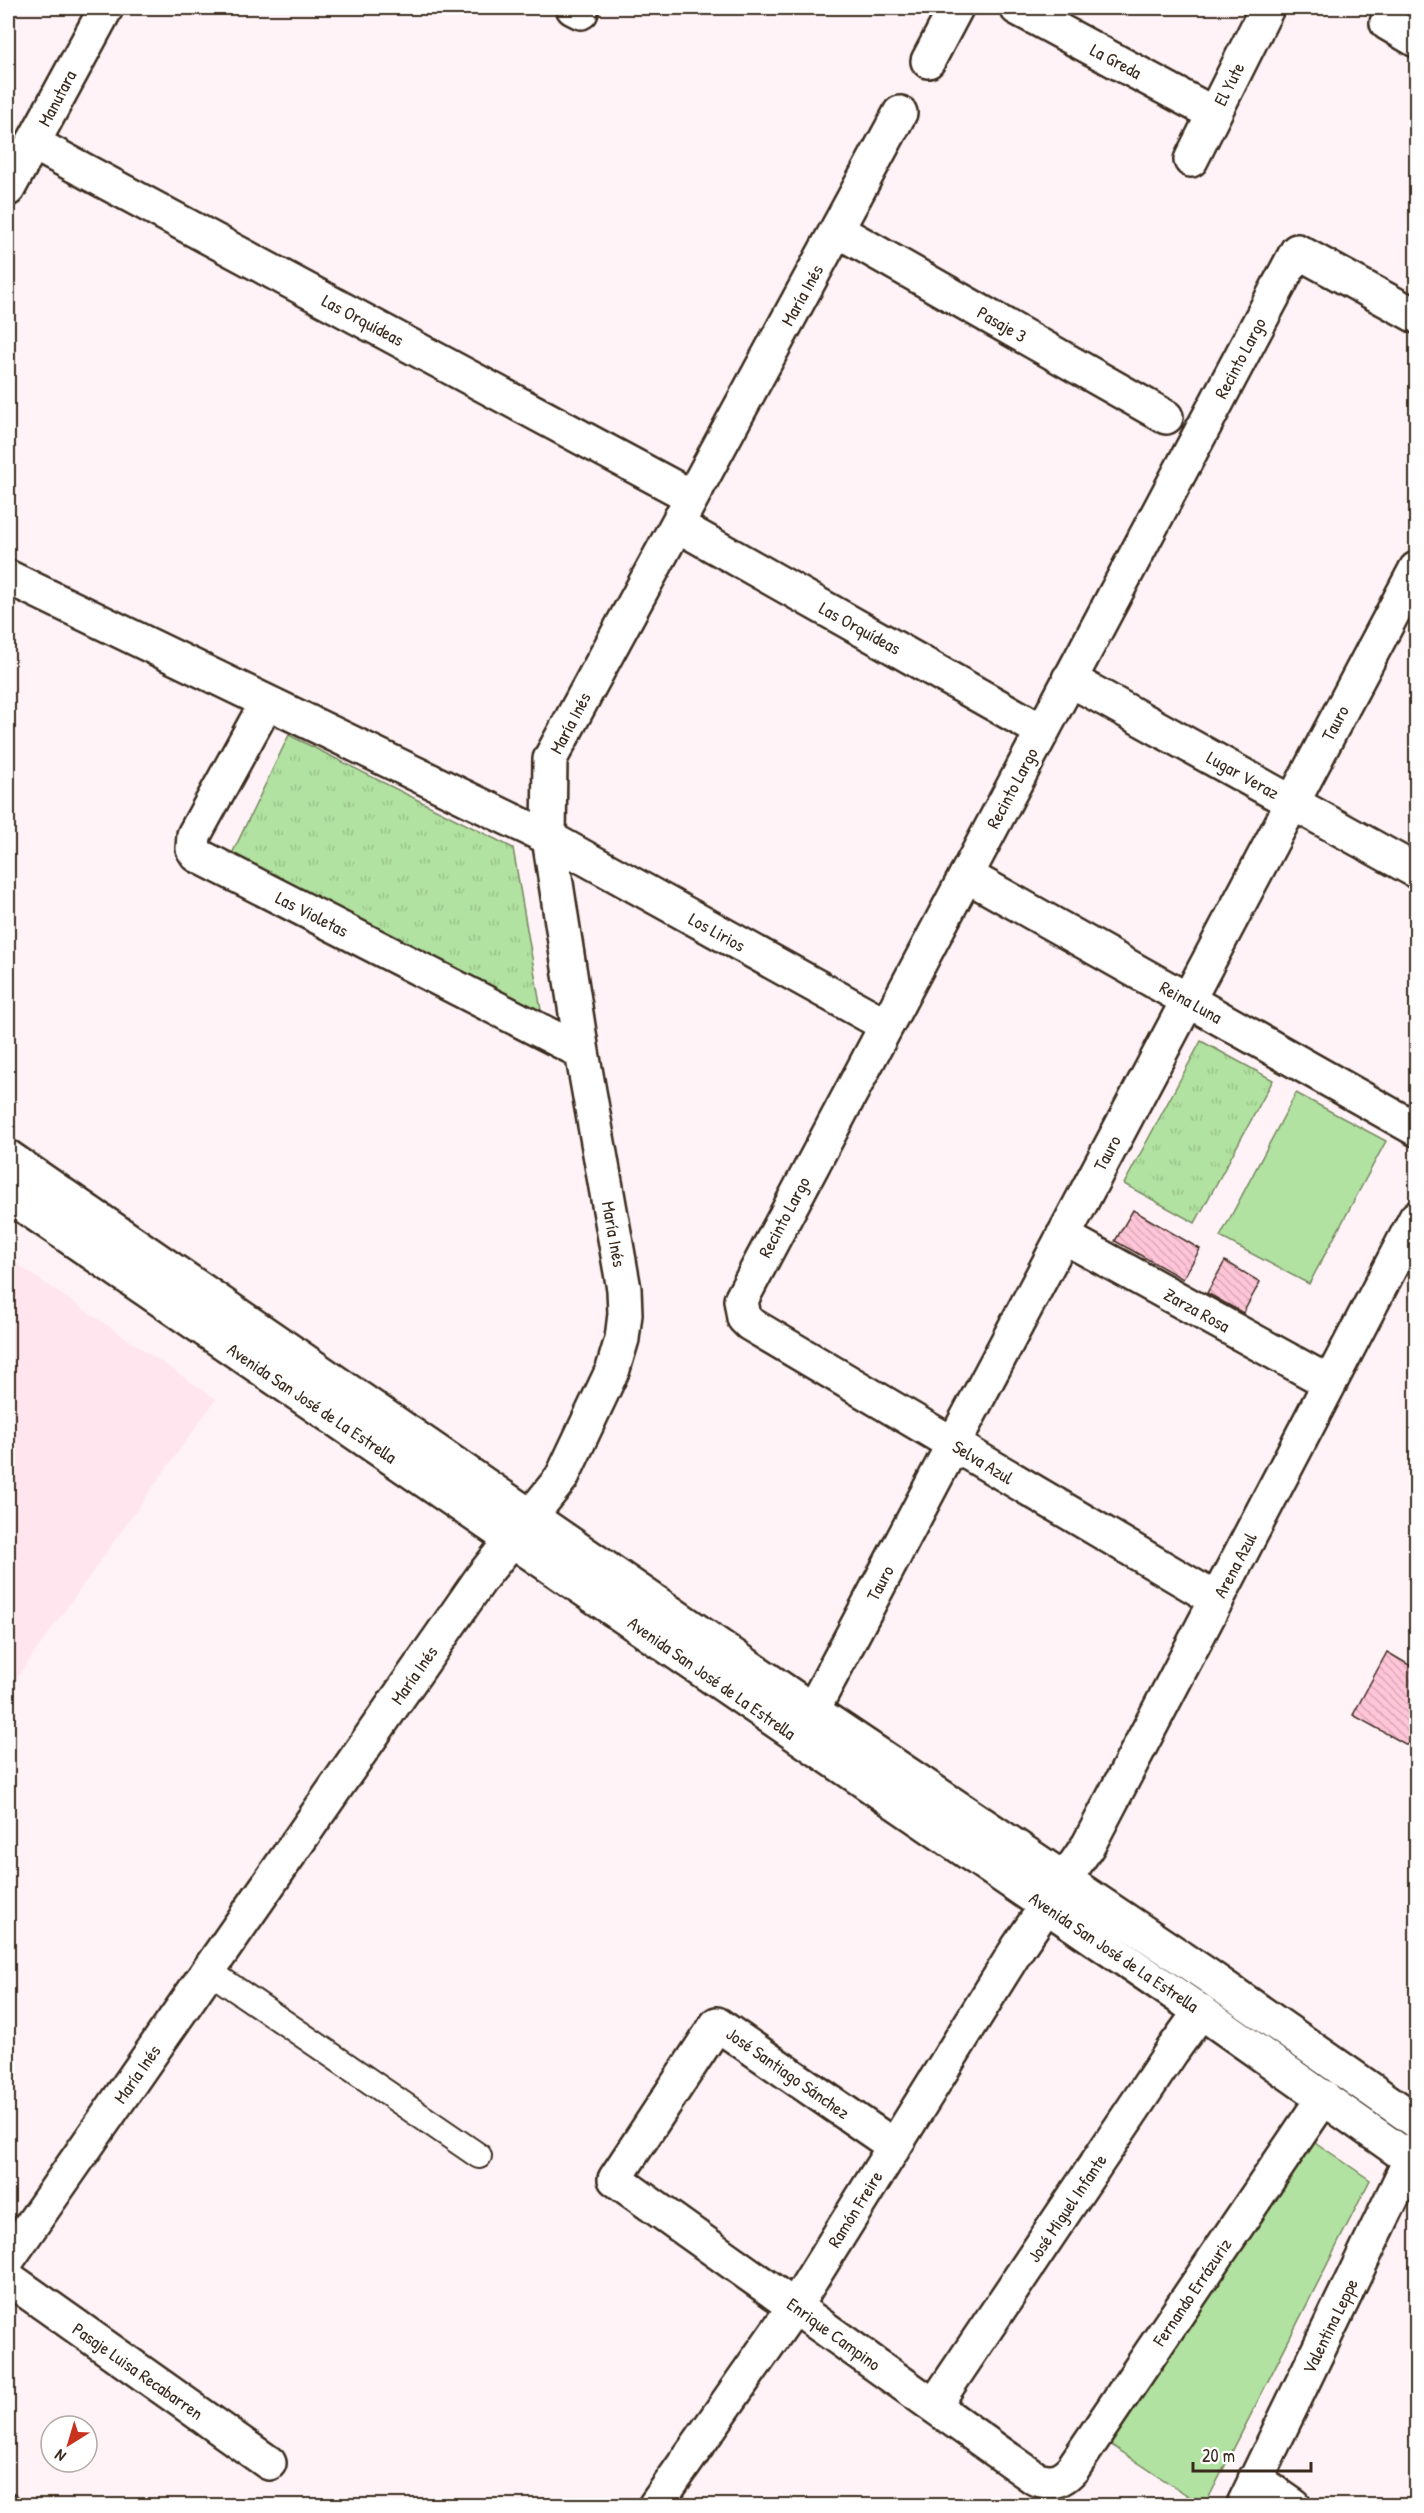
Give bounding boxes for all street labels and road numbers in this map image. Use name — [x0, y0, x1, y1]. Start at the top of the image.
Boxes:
street label: La Greda — [1086, 37, 1146, 85]
street label: El Yute — [1208, 58, 1250, 110]
street label: Manutara — [32, 65, 82, 131]
street label: María Inés — [775, 260, 829, 330]
street label: Las Orquídeas — [318, 288, 408, 352]
street label: Pasaje 3 — [973, 300, 1031, 348]
street label: Recinto Largo — [1208, 313, 1272, 403]
street label: Las Orquídeas — [815, 595, 905, 661]
street label: María Inés — [543, 688, 597, 758]
street label: Tauro — [1315, 701, 1355, 745]
street label: Recinto Largo — [980, 743, 1044, 833]
street label: Lugar Veraz — [1202, 745, 1284, 805]
street label: Las Violetas — [271, 885, 353, 943]
street label: Los Lirios — [684, 906, 750, 958]
street label: Reina Luna — [1155, 975, 1227, 1029]
street label: Tauro — [1087, 1131, 1127, 1175]
street label: Recinto Largo — [752, 1172, 816, 1262]
street label: María Inés — [596, 1199, 632, 1269]
street label: Zarza Rosa — [1160, 1282, 1234, 1338]
street label: Avenida San José de La Estrella — [222, 1337, 402, 1469]
street label: Selva Azul — [948, 1434, 1018, 1490]
street label: Arena Azul — [1207, 1528, 1263, 1602]
street label: Tauro — [860, 1561, 900, 1605]
street label: Avenida San José de La Estrella — [623, 1611, 801, 1745]
street label: María Inés — [385, 1641, 443, 1709]
street label: Avenida San José de La Estrella — [1024, 1886, 1204, 2018]
street label: José Santiago Sánchez — [721, 2021, 855, 2125]
street label: María Inés — [108, 2040, 166, 2108]
street label: José Miguel Infante — [1022, 2149, 1112, 2267]
street label: Ramón Freire — [822, 2166, 888, 2252]
street label: Fernando Errázuriz — [1146, 2233, 1237, 2352]
street label: Valentina Leppe — [1296, 2274, 1364, 2378]
street label: Enrique Campino — [782, 2292, 886, 2376]
street label: Pasaje Luisa Recabarren — [68, 2317, 208, 2425]

